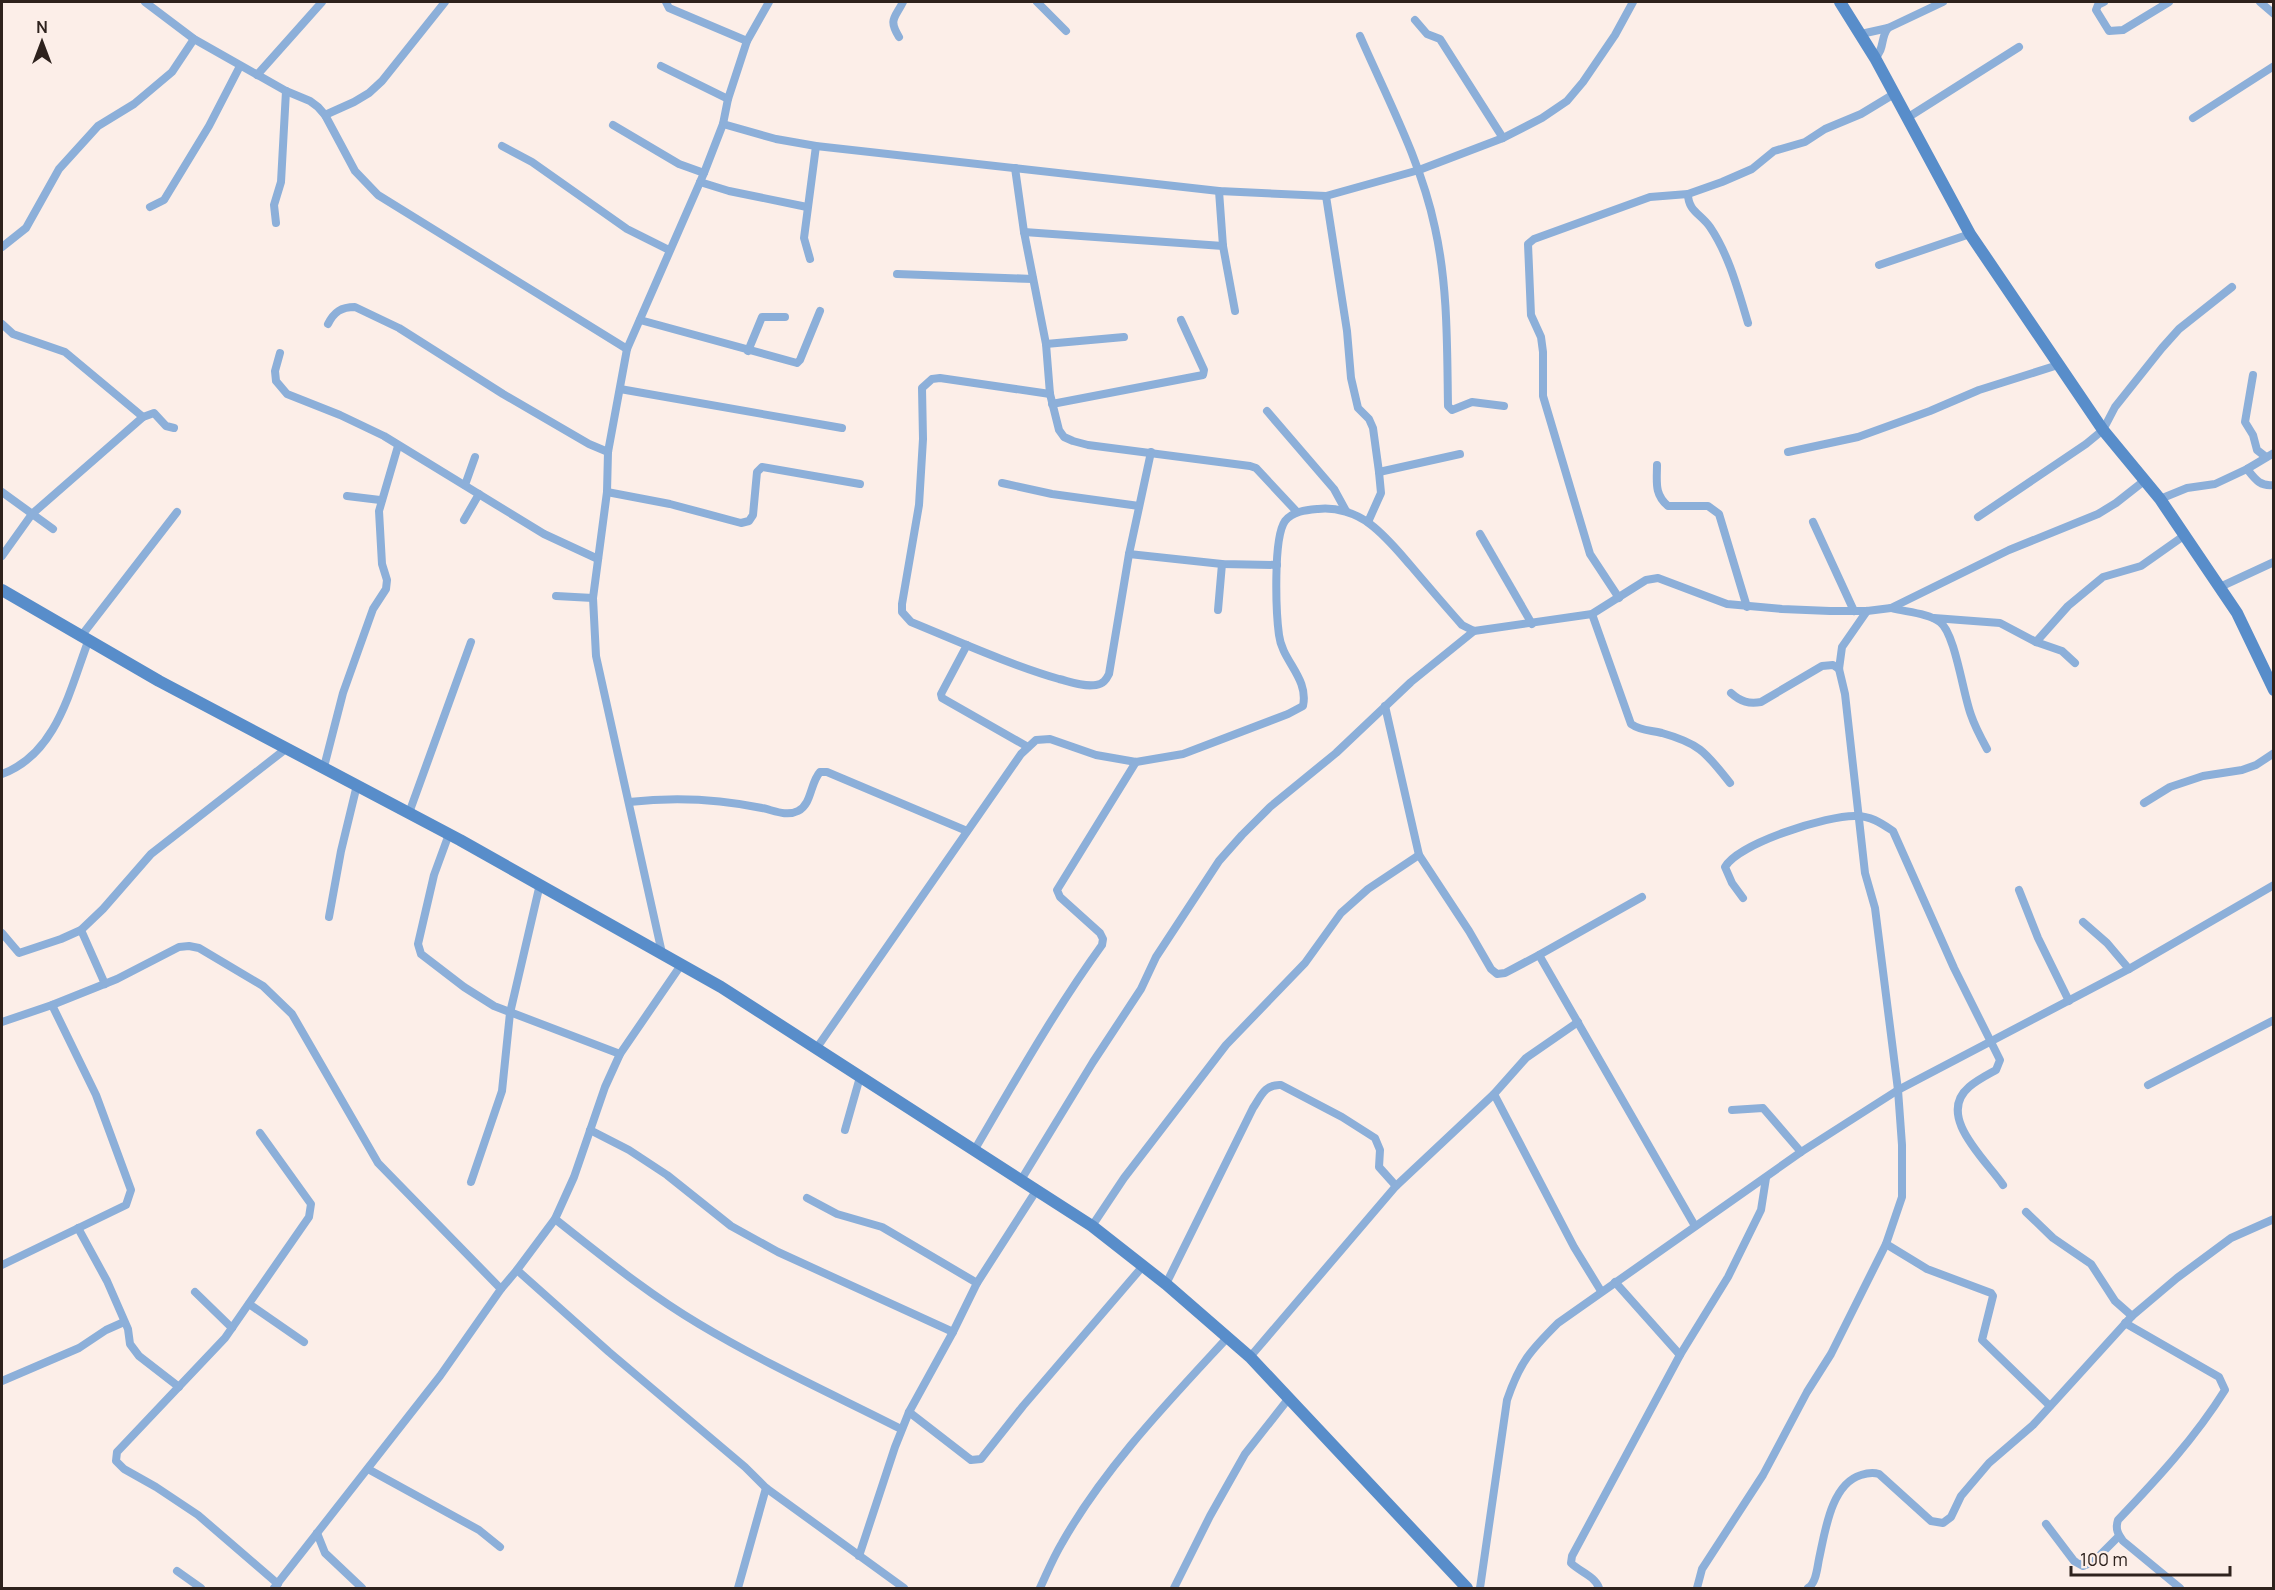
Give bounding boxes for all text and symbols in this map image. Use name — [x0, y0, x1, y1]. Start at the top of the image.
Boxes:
north arrow — [12, 12, 72, 72]
text: N — [36, 16, 48, 38]
scale bar — [2071, 1539, 2230, 1577]
text: 100 m — [2080, 1547, 2128, 1571]

